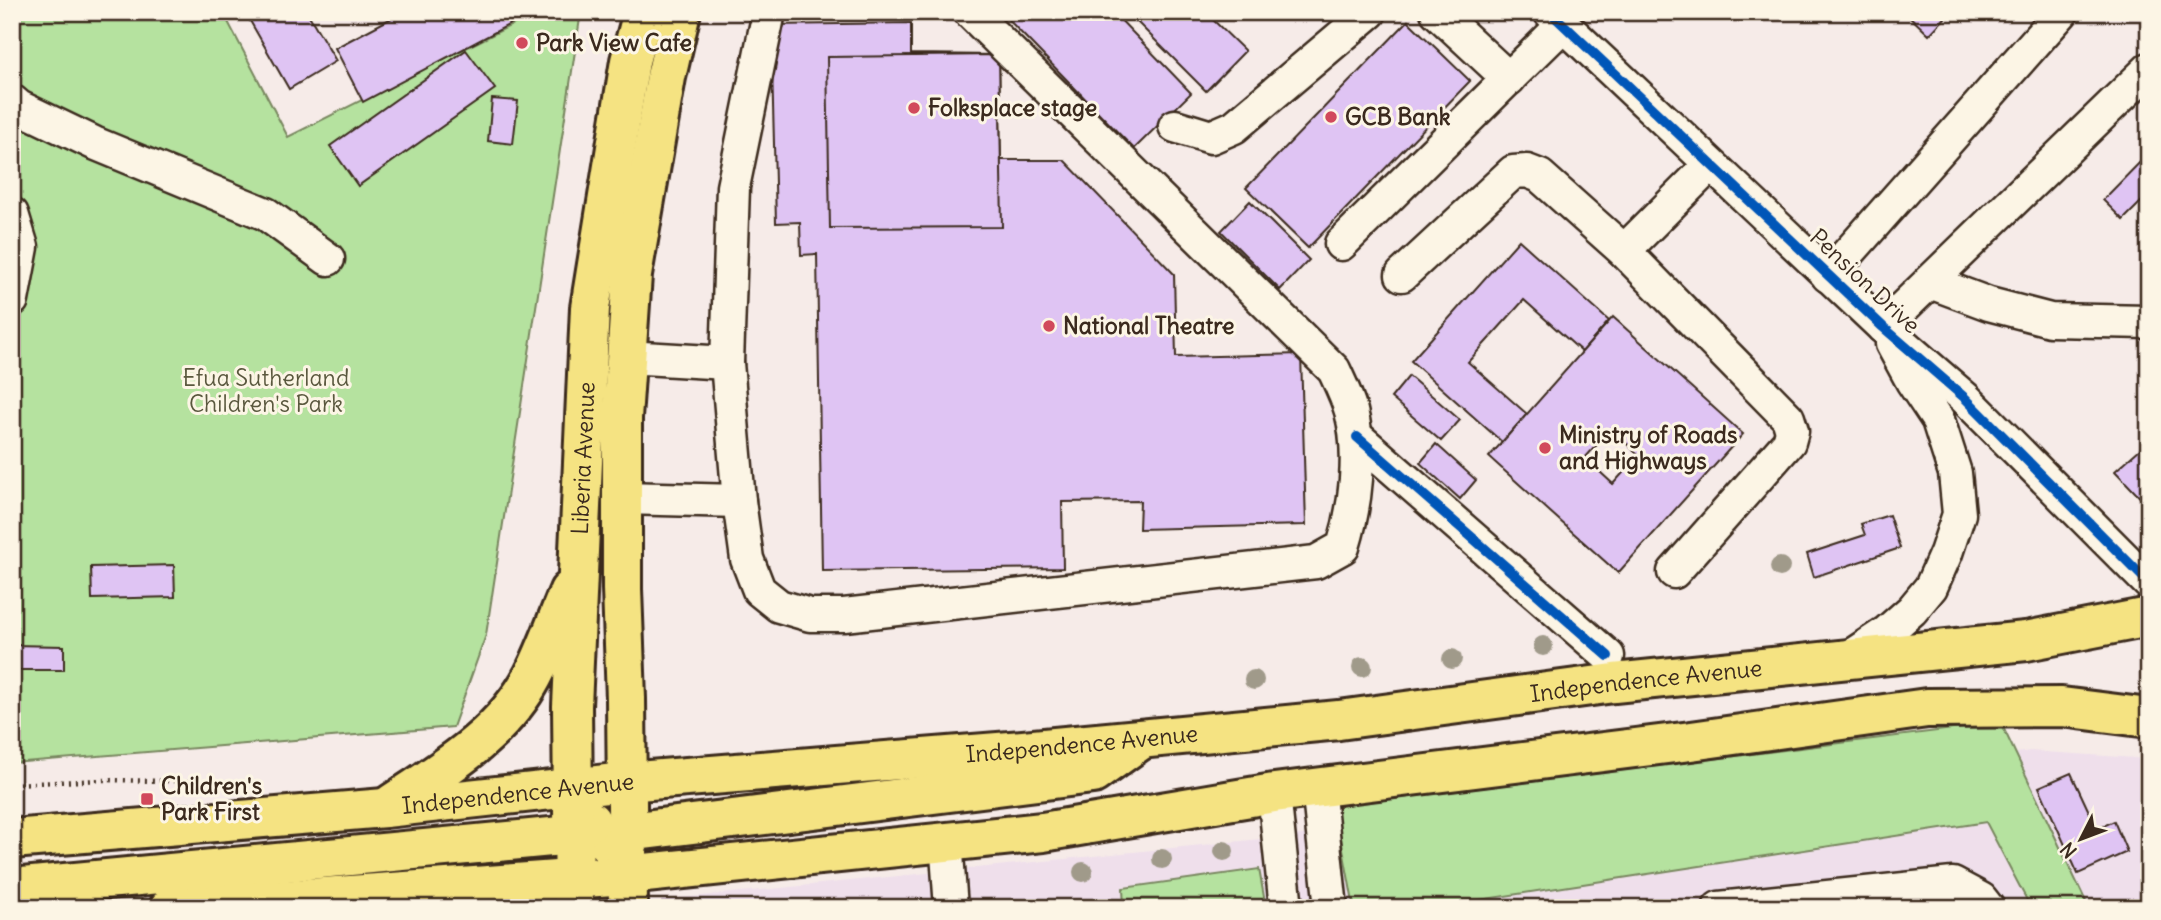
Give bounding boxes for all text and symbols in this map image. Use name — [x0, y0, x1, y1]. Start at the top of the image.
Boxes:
place label: Park View Cafe — [536, 28, 692, 57]
marker: Park View Cafe — [514, 35, 530, 51]
place label: Folksplace stage — [928, 93, 1097, 122]
marker: Folksplace stage — [906, 100, 922, 116]
place label: GCB Bank — [1345, 102, 1451, 131]
marker: GCB Bank — [1323, 109, 1339, 125]
street label: Pension Drive — [1804, 222, 1927, 339]
place label: National Theatre — [1063, 311, 1234, 340]
marker: National Theatre — [1041, 318, 1057, 334]
park label: Efua Sutherland Children's Park — [183, 363, 349, 418]
street label: Liberia Avenue — [565, 381, 601, 535]
place label: Ministry of Roads and Highways — [1559, 420, 1738, 475]
marker: Ministry of Roads and Highways — [1537, 440, 1553, 456]
street label: Independence Avenue — [1528, 653, 1763, 708]
street label: Independence Avenue — [964, 718, 1199, 769]
street label: Independence Avenue — [400, 766, 635, 820]
place label: Children's Park First — [161, 771, 262, 826]
marker: Children's Park First — [139, 791, 155, 807]
north arrow — [2046, 804, 2116, 874]
text: N — [2055, 837, 2082, 863]

